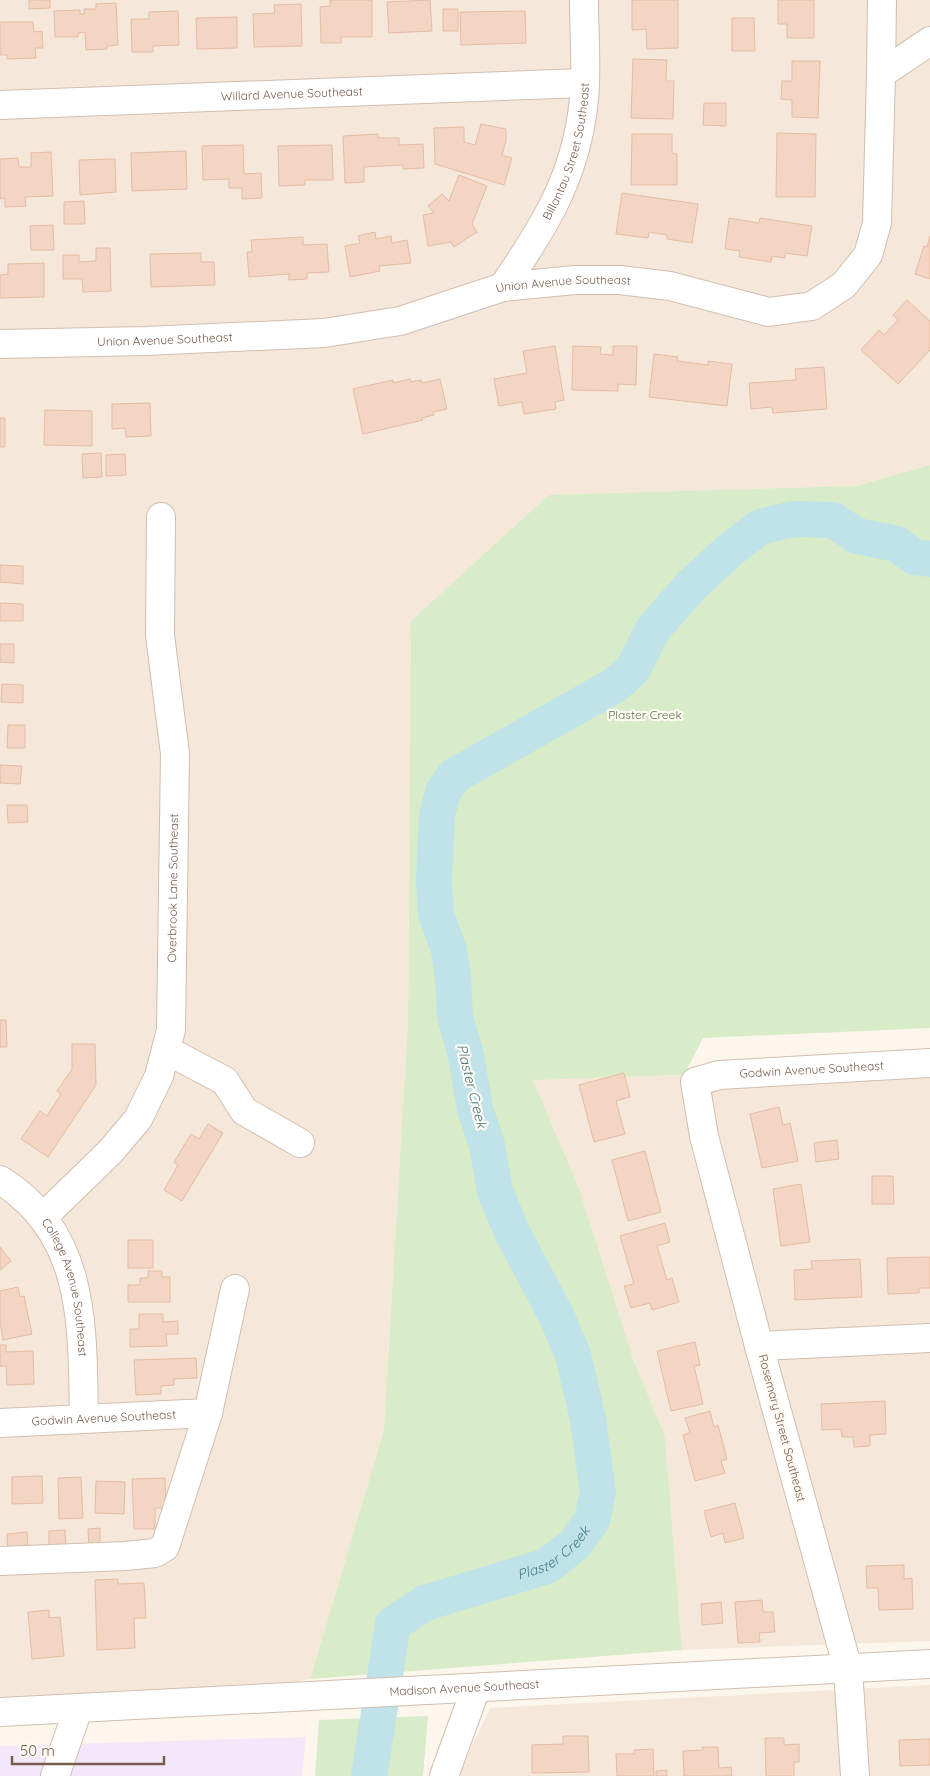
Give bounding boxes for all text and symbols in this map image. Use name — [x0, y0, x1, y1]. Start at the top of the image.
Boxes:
street label: Billantau Street Southeast — [539, 82, 592, 222]
street label: Willard Avenue Southeast — [221, 83, 363, 104]
street label: Union Avenue Southeast — [494, 272, 632, 296]
street label: Union Avenue Southeast — [97, 329, 233, 349]
park label: Plaster Creek — [608, 707, 682, 722]
street label: Overbrook Lane Southeast — [164, 813, 181, 963]
water label: Plaster Creek — [453, 1042, 491, 1131]
street label: Godwin Avenue Southeast — [739, 1058, 884, 1081]
street label: College Avenue Southeast — [39, 1215, 91, 1357]
street label: Rosemary Street Southeast — [756, 1352, 809, 1503]
street label: Godwin Avenue Southeast — [31, 1407, 176, 1428]
water label: Plaster Creek — [515, 1521, 595, 1584]
street label: Madison Avenue Southeast — [389, 1676, 540, 1699]
scale bar — [12, 1734, 165, 1766]
text: 50 m — [20, 1741, 55, 1760]

